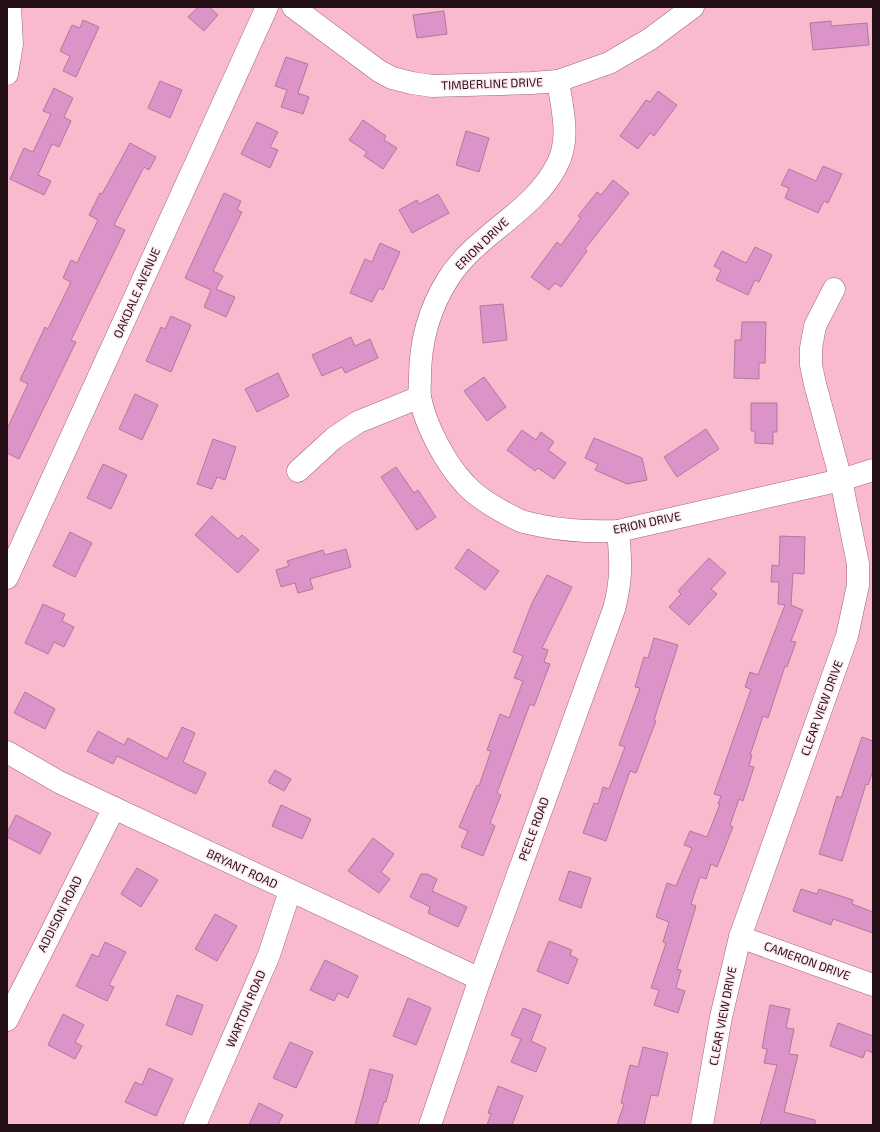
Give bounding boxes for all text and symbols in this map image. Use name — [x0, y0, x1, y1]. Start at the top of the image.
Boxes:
street label: TIMBERLINE DRIVE — [441, 74, 543, 92]
street label: ERION DRIVE — [452, 214, 511, 272]
street label: OAKDALE AVENUE — [110, 245, 162, 340]
street label: ERION DRIVE — [612, 508, 682, 536]
street label: CLEAR VIEW DRIVE — [797, 658, 845, 757]
street label: PEELE ROAD — [515, 795, 551, 862]
street label: BRYANT ROAD — [205, 845, 280, 891]
street label: ADDISON ROAD — [34, 873, 84, 954]
street label: CAMERON DRIVE — [762, 938, 853, 982]
street label: CLEAR VIEW DRIVE — [706, 965, 739, 1067]
street label: WARTON ROAD — [222, 968, 268, 1049]

